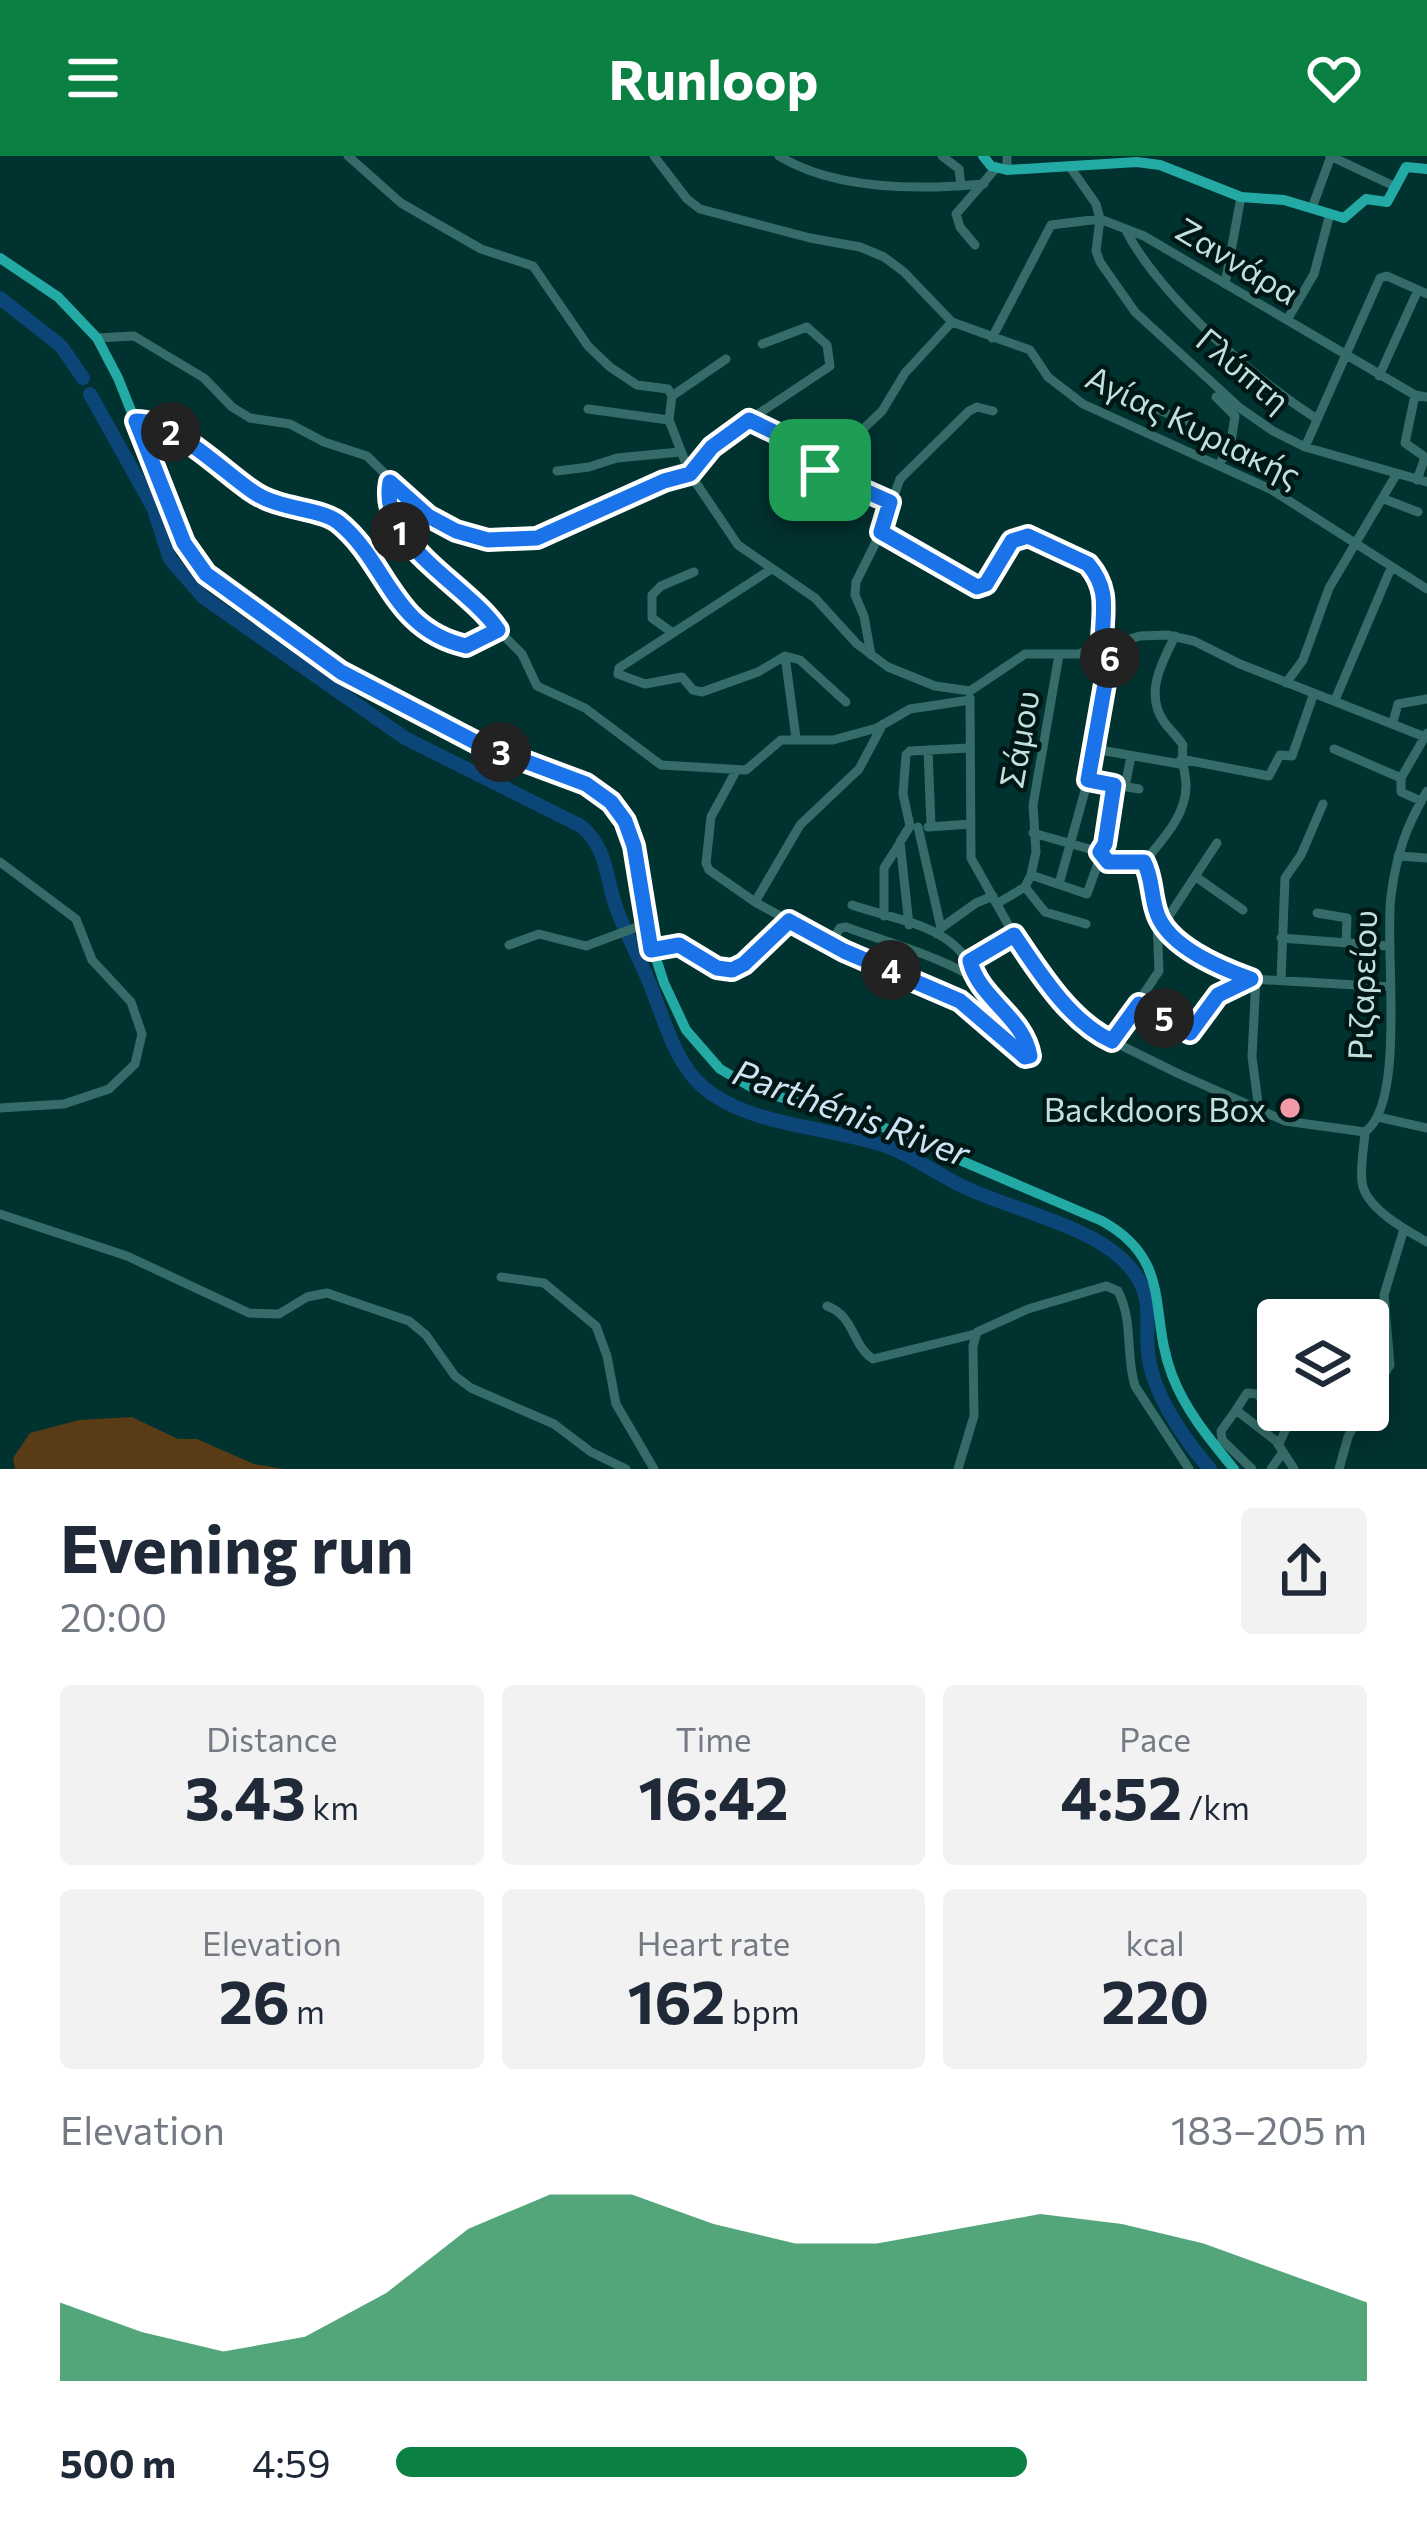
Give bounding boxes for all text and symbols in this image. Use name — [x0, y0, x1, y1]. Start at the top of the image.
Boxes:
icon: menu — [60, 45, 126, 111]
text: Runloop — [609, 45, 818, 111]
icon: heart — [1301, 45, 1367, 111]
street label: Ζαννάρα — [1169, 208, 1307, 312]
street label: Γλύπτη — [1189, 318, 1299, 420]
street label: Αγίας Κυριακής — [1080, 355, 1308, 495]
pin: 2 — [141, 402, 201, 462]
text: 2 — [162, 411, 180, 452]
pin — [769, 419, 871, 521]
icon: arrive — [787, 437, 853, 503]
pin: 1 — [370, 502, 430, 562]
text: 1 — [393, 511, 407, 552]
pin: 6 — [1080, 628, 1140, 688]
text: 6 — [1100, 637, 1120, 678]
street label: Σάμου — [989, 687, 1047, 791]
pin: 3 — [471, 722, 531, 782]
text: 3 — [491, 731, 511, 772]
street label: Ριζαρείου — [1338, 909, 1384, 1061]
pin: 4 — [861, 940, 921, 1000]
text: 4 — [881, 949, 901, 990]
pin: 5 — [1134, 988, 1194, 1048]
text: 5 — [1154, 997, 1174, 1038]
water label: Parthénis River — [728, 1048, 978, 1175]
place label: Backdoors Box — [1044, 1088, 1266, 1129]
marker: Backdoors Box — [1277, 1095, 1303, 1121]
map controls — [1257, 1299, 1389, 1431]
button: layers — [1257, 1299, 1389, 1431]
text: Evening run — [60, 1506, 414, 1587]
button: share — [1241, 1508, 1367, 1634]
text: 20:00 — [60, 1592, 167, 1640]
text: Distance — [206, 1718, 337, 1759]
text: Time — [676, 1718, 751, 1759]
text: Pace — [1119, 1718, 1191, 1759]
text: 3.43 — [185, 1759, 306, 1832]
text: 16:42 — [638, 1759, 789, 1832]
text: 4:52 — [1060, 1759, 1182, 1832]
text: km — [306, 1786, 359, 1827]
text: /km — [1182, 1786, 1250, 1827]
text: Elevation — [202, 1922, 342, 1963]
text: Heart rate — [637, 1922, 790, 1963]
text: kcal — [1126, 1922, 1185, 1963]
text: 26 — [219, 1963, 290, 2036]
text: 162 — [627, 1963, 725, 2036]
text: 220 — [1101, 1963, 1209, 2036]
text: m — [290, 1990, 325, 2031]
text: bpm — [725, 1990, 800, 2031]
text: Elevation — [60, 2105, 225, 2153]
text: 183–205 m — [1171, 2105, 1367, 2153]
text: 500 m — [60, 2438, 176, 2486]
text: 4:59 — [252, 2438, 331, 2486]

